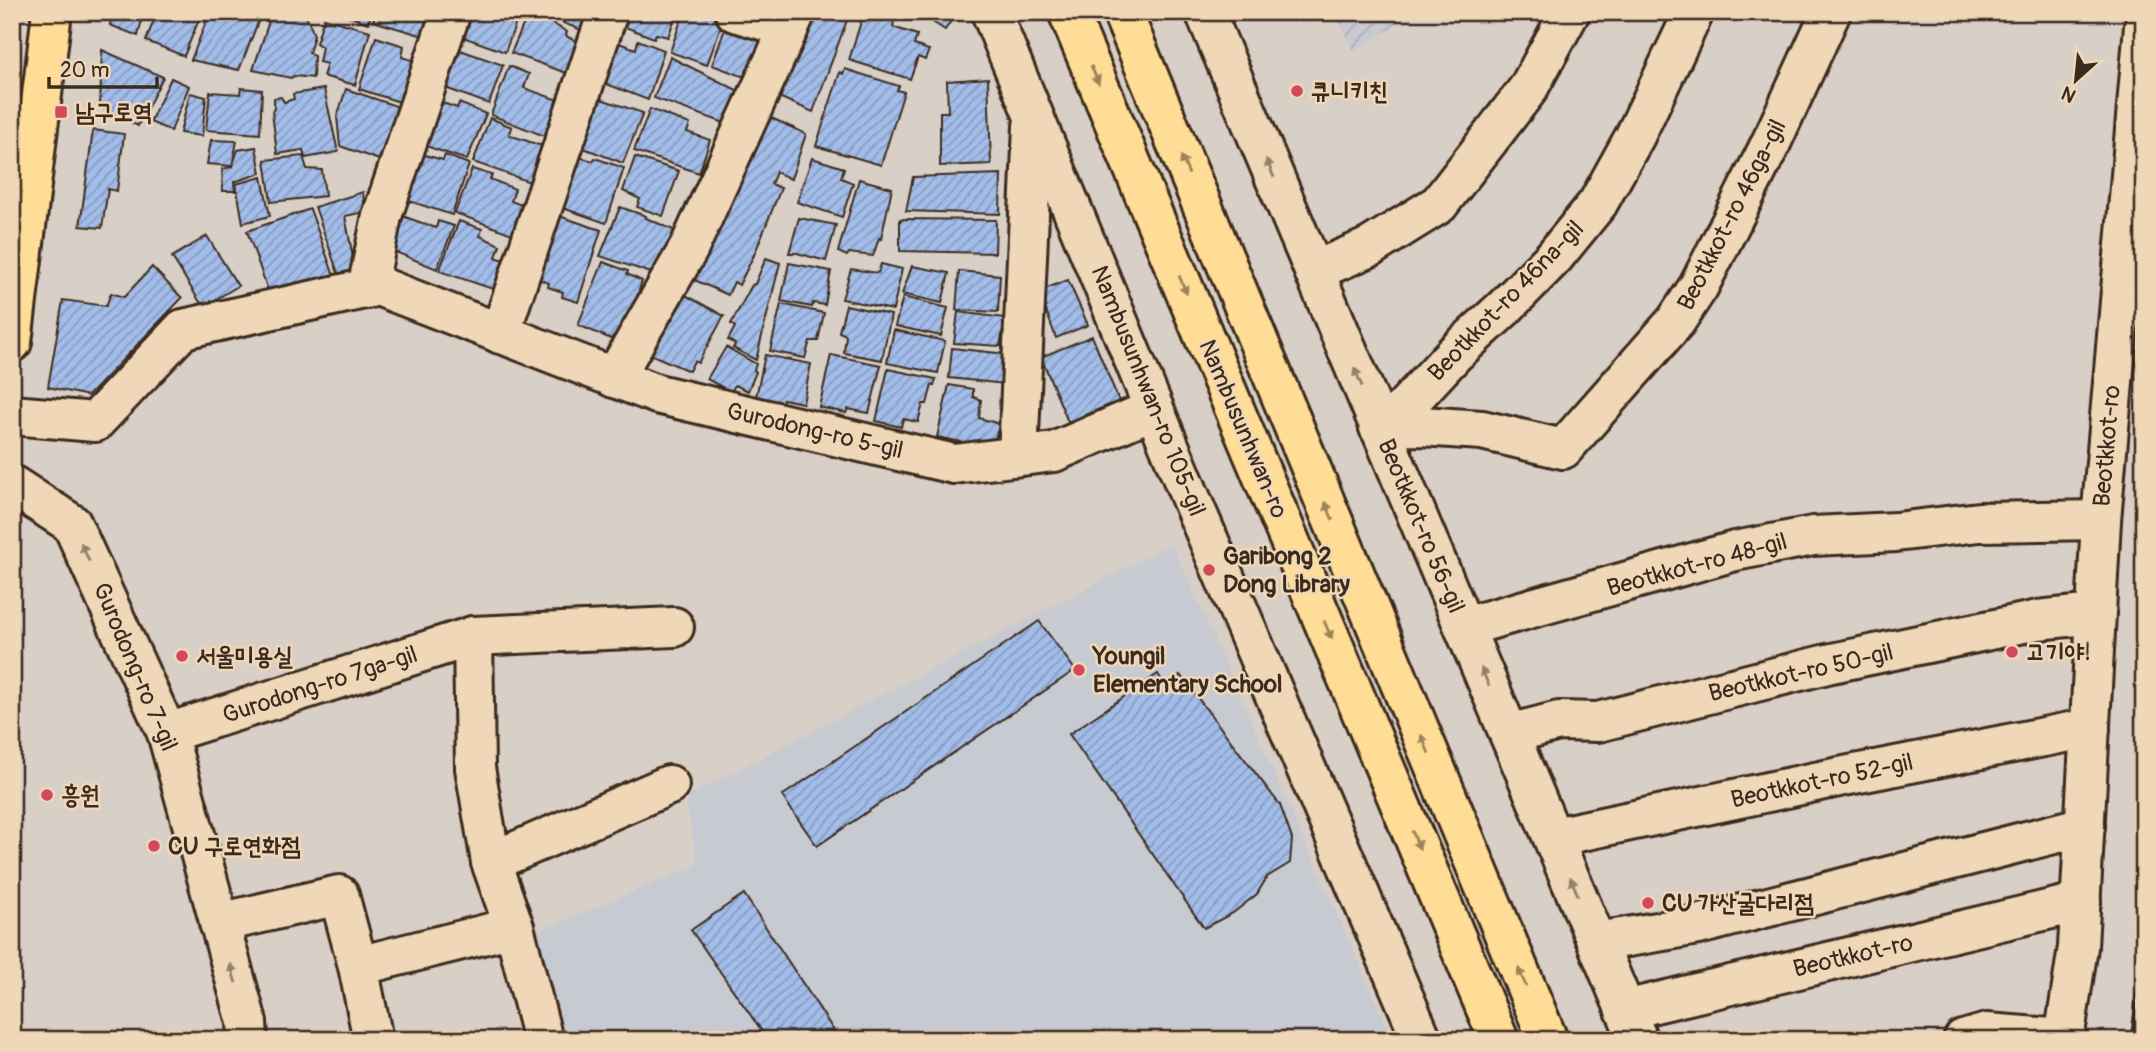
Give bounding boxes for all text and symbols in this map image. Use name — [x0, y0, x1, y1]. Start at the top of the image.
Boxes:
scale bar — [49, 46, 158, 90]
north arrow — [2040, 46, 2110, 116]
text: 20 m — [60, 57, 109, 84]
one-way arrow — [1089, 65, 1101, 85]
place label: 큐니키친 — [1311, 77, 1388, 106]
text: N — [2057, 81, 2080, 108]
marker: 큐니키친 — [1289, 83, 1305, 99]
place label: 남구로역 — [75, 98, 152, 127]
marker: 남구로역 — [53, 104, 69, 120]
street label: Beotkkot-ro 46ga-gil — [1671, 115, 1793, 315]
one-way arrow — [1180, 154, 1191, 175]
one-way arrow — [1264, 157, 1275, 178]
street label: Beotkkot-ro 46na-gil — [1422, 215, 1590, 387]
street label: Nambusunhwan-ro 105-gil — [1084, 262, 1212, 520]
one-way arrow — [1177, 275, 1189, 295]
street label: Nambusunhwan-ro — [1192, 335, 1294, 523]
one-way arrow — [1352, 367, 1363, 388]
street label: Beotkkot-ro — [2087, 384, 2127, 508]
street label: Gurodong-ro 5-gil — [724, 397, 906, 465]
street label: Beotkkot-ro 56-gil — [1371, 435, 1471, 617]
one-way arrow — [1323, 500, 1334, 521]
street label: Beotkkot-ro 48-gil — [1604, 527, 1790, 603]
one-way arrow — [79, 542, 91, 562]
place label: Garibong 2 Dong Library — [1223, 542, 1350, 599]
marker: Garibong 2 Dong Library — [1201, 562, 1217, 578]
street label: Gurodong-ro 7-gil — [86, 579, 184, 755]
one-way arrow — [1322, 620, 1333, 641]
street label: Beotkkot-ro 50-gil — [1706, 638, 1896, 708]
place label: 고기야! — [2026, 638, 2091, 667]
street label: Gurodong-ro 7ga-gil — [219, 640, 421, 730]
place label: 서울미용실 — [196, 642, 293, 671]
place label: Youngil Elementary School — [1092, 642, 1283, 699]
marker: 고기야! — [2004, 644, 2020, 660]
marker: 서울미용실 — [174, 648, 190, 664]
marker: Youngil Elementary School — [1071, 662, 1087, 678]
one-way arrow — [1480, 666, 1491, 687]
one-way arrow — [1419, 734, 1431, 754]
street label: Beotkkot-ro 52-gil — [1728, 748, 1916, 814]
place label: 흥원 — [61, 781, 100, 810]
marker: 흥원 — [39, 787, 55, 803]
one-way arrow — [1410, 830, 1421, 851]
place label: CU 구로연화점 — [168, 832, 300, 861]
marker: CU 구로연화점 — [146, 838, 162, 854]
one-way arrow — [1569, 876, 1580, 897]
place label: CU 가산굴다리점 — [1662, 889, 1814, 918]
marker: CU 가산굴다리점 — [1640, 895, 1656, 911]
street label: Beotkkot-ro — [1790, 928, 1916, 984]
one-way arrow — [227, 962, 238, 984]
one-way arrow — [1516, 966, 1527, 987]

